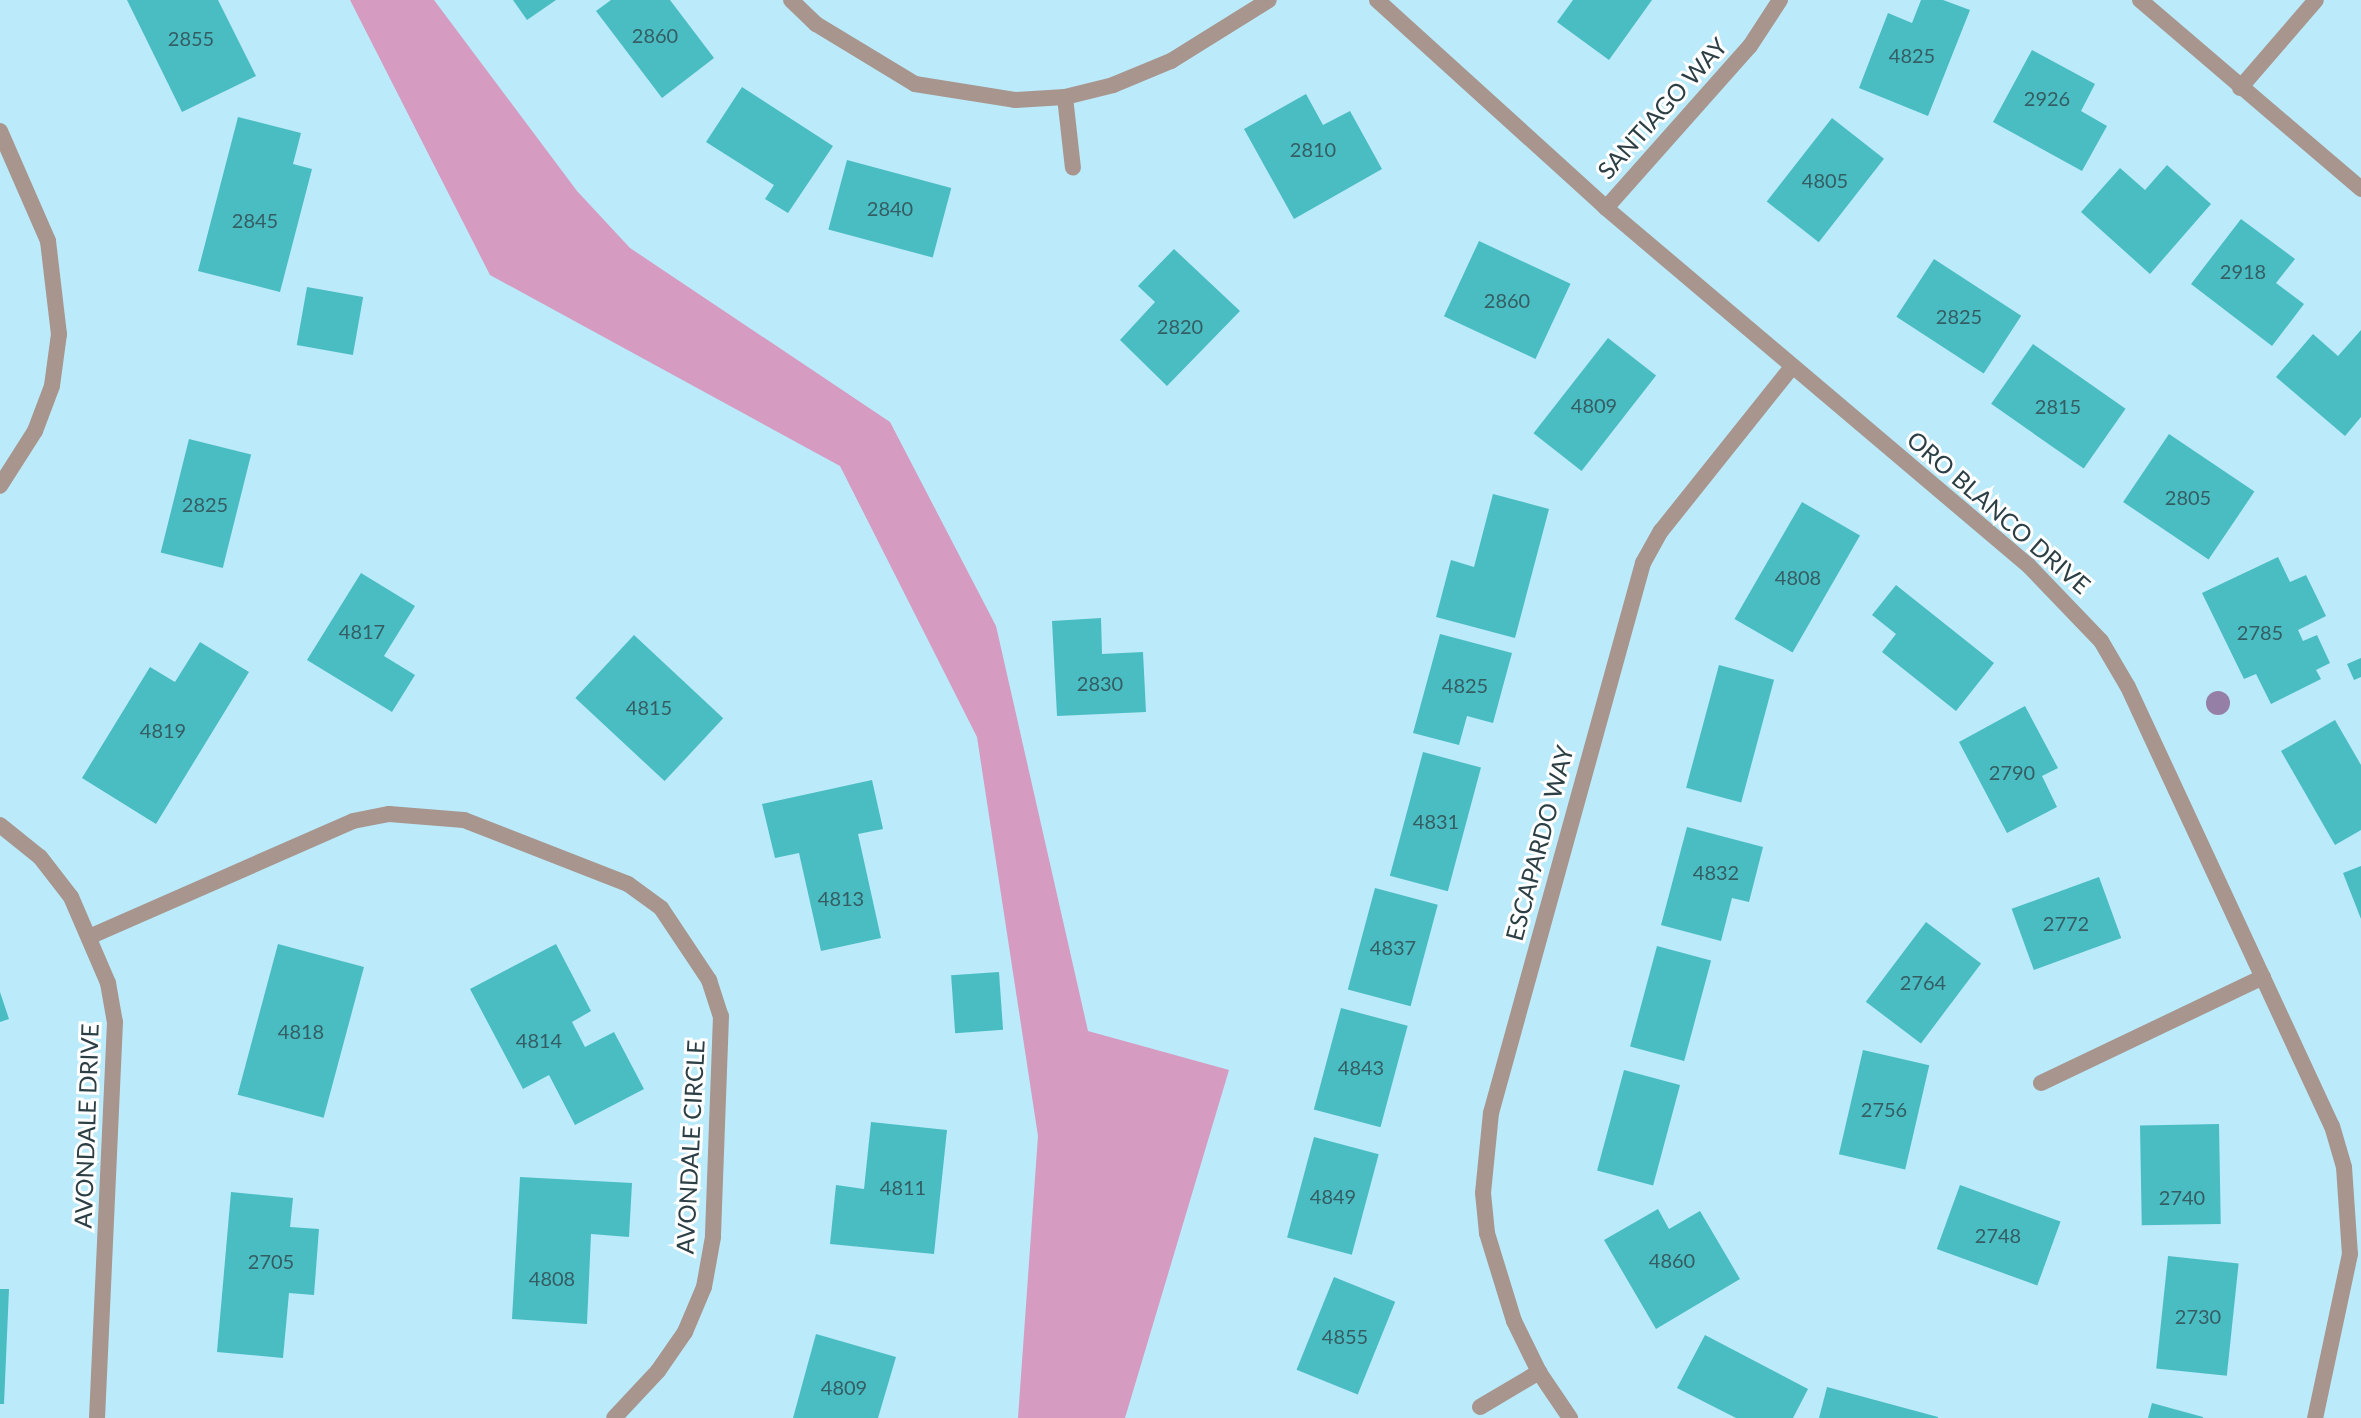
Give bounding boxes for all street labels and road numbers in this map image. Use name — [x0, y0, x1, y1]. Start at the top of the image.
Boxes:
street label: SANTIAGO WAY — [1591, 31, 1733, 185]
street label: ORO BLANCO DRIVE — [1902, 425, 2096, 599]
street label: ESCAPARDO WAY — [1499, 742, 1579, 944]
street label: AVONDALE DRIVE — [68, 1023, 104, 1229]
street label: AVONDALE CIRCLE — [670, 1039, 710, 1255]

